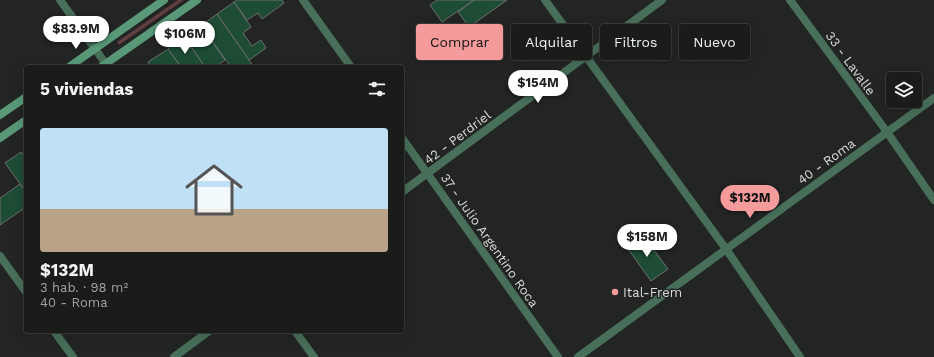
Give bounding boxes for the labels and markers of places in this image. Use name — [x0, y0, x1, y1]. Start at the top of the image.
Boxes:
pin: $83.9M — [43, 16, 109, 50]
pin: $106M — [157, 21, 213, 55]
pin: $154M — [510, 70, 566, 104]
pin: $132M — [722, 185, 778, 219]
pin: $158M — [619, 224, 675, 258]
place label: Ital-Frem — [623, 285, 682, 300]
marker: Ital-Frem — [610, 287, 620, 297]

